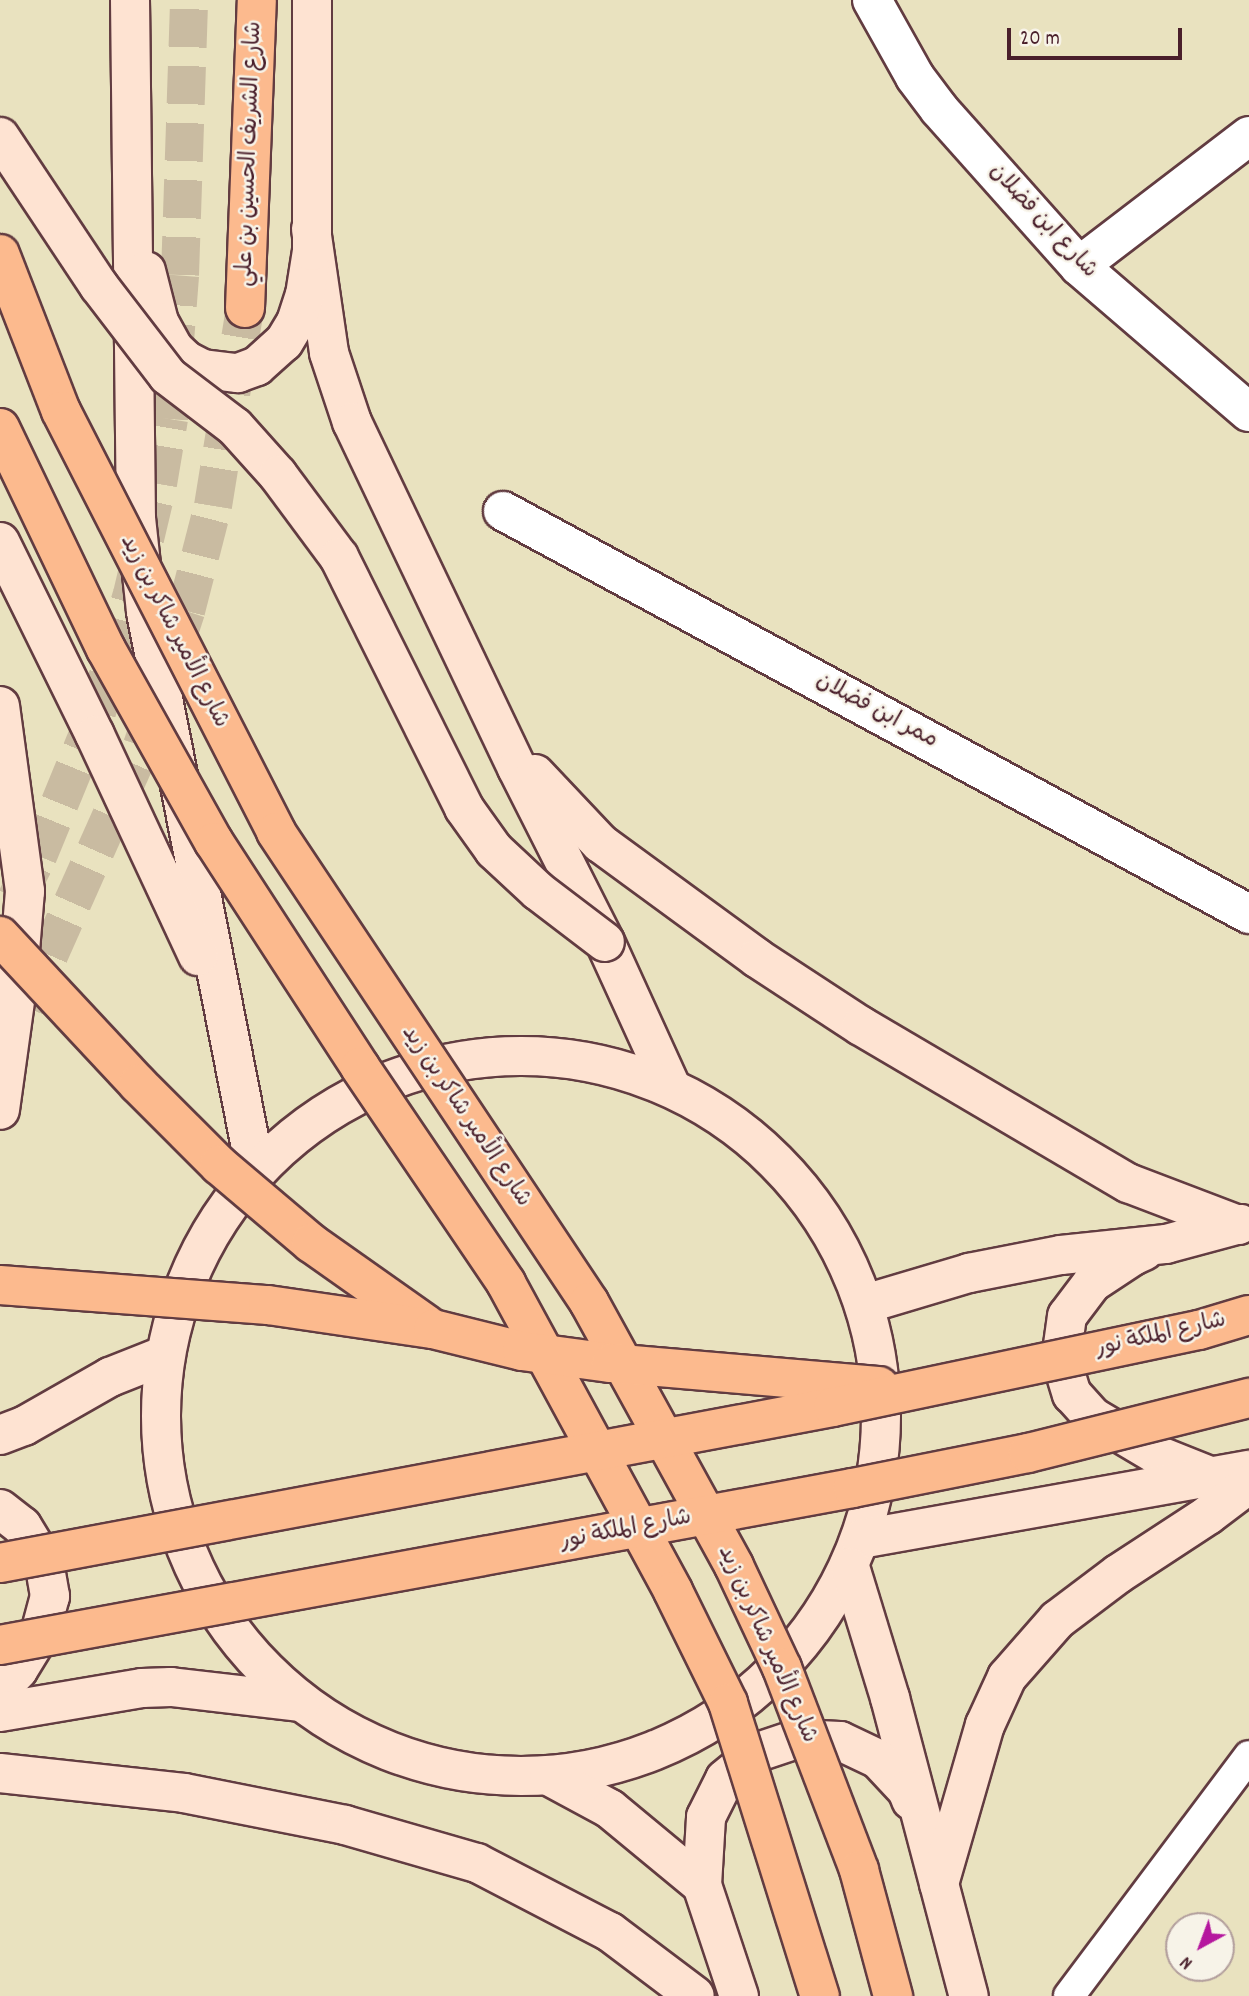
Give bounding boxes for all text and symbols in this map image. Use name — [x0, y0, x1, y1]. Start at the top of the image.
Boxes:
scale bar — [1011, 14, 1186, 58]
street label: شارع الشريف الحسين بن علي — [233, 21, 269, 287]
text: 20 m — [1020, 25, 1060, 55]
street label: شارع ابن فضلان — [982, 159, 1102, 285]
street label: شارع الأمير شاكر بن زيد — [112, 531, 234, 733]
street label: ممر ابن فضلان — [810, 668, 942, 756]
street label: شارع الأمير شاكر بن زيد — [394, 1021, 536, 1213]
street label: شارع الملكة نور — [1093, 1308, 1229, 1364]
street label: شارع الملكة نور — [558, 1505, 694, 1557]
street label: شارع الأمير شاكر بن زيد — [710, 1542, 822, 1748]
north arrow — [1165, 1912, 1235, 1982]
text: N — [1175, 1948, 1200, 1975]

